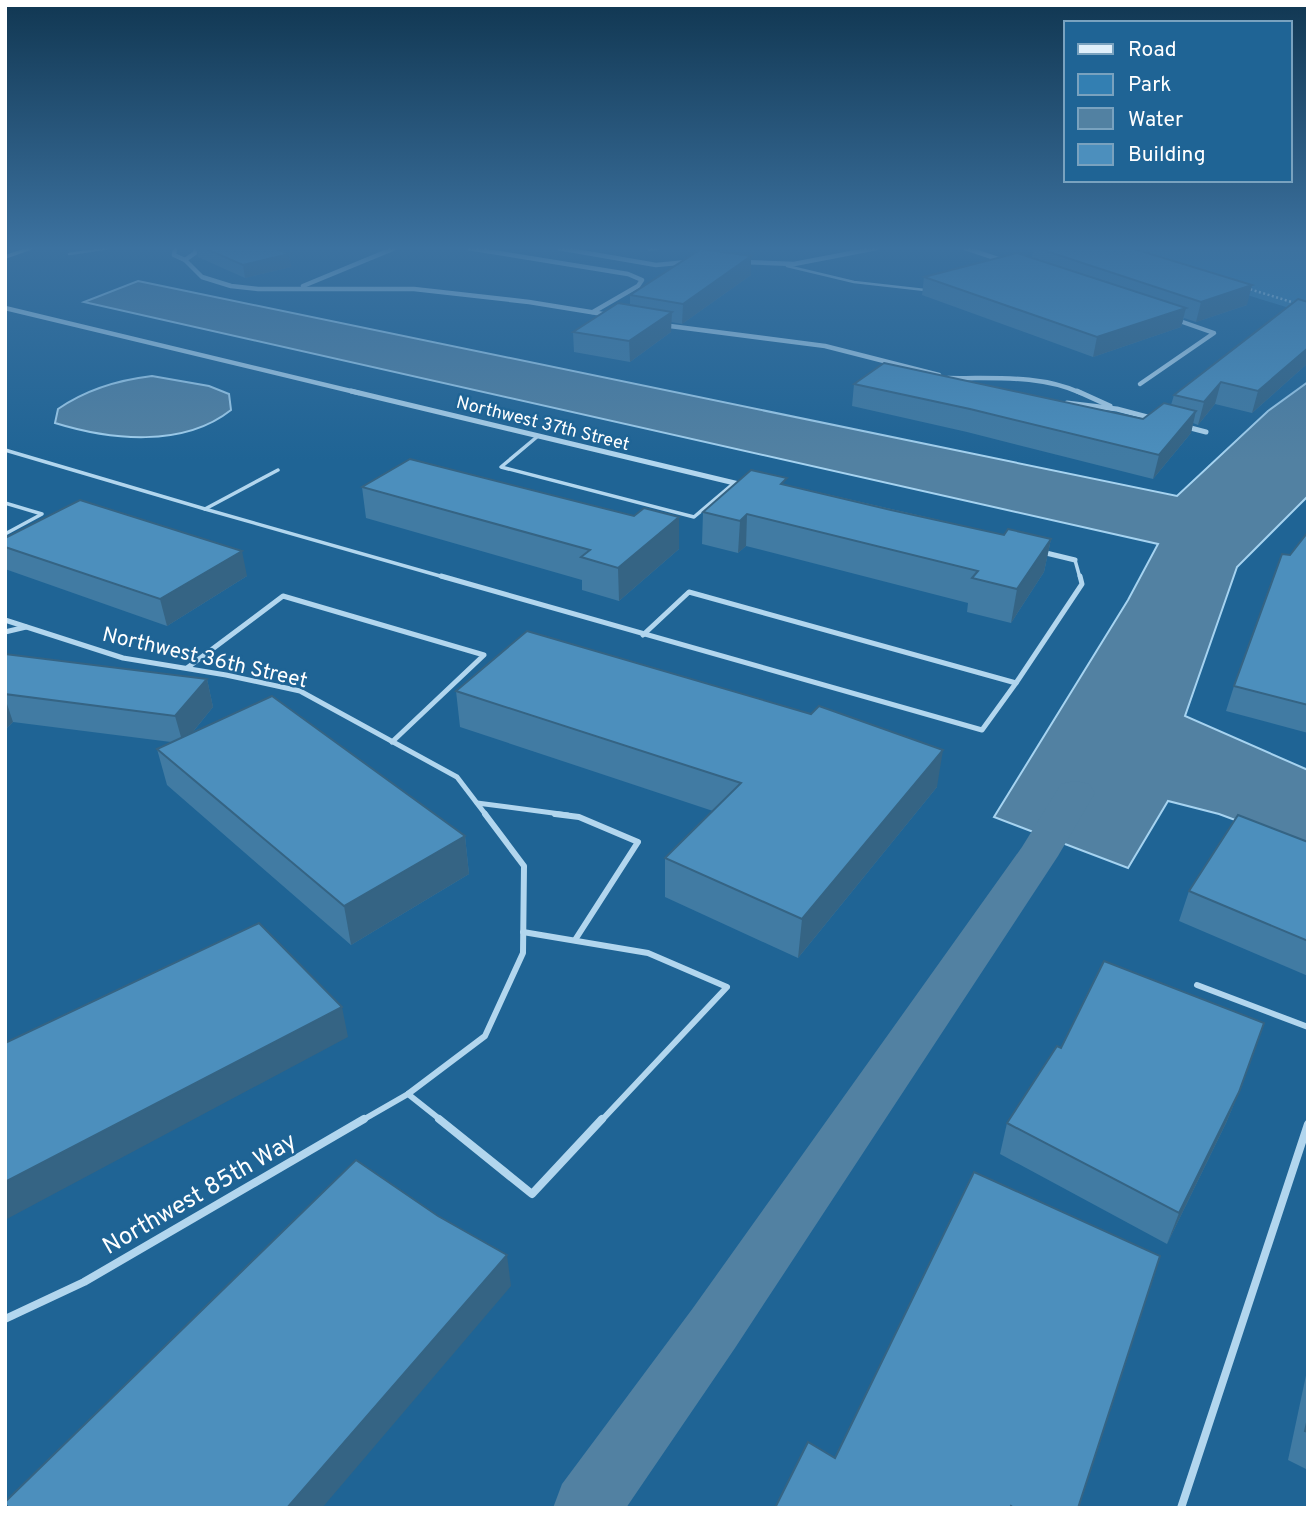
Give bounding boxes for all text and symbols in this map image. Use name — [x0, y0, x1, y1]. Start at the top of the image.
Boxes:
legend — [1064, 21, 1292, 182]
text: Road — [1128, 37, 1177, 64]
text: Park — [1128, 72, 1171, 99]
text: Water — [1128, 107, 1183, 134]
text: Building — [1128, 142, 1206, 169]
street label: Northwest 37th Street — [454, 392, 632, 457]
street label: Northwest 36th Street — [99, 622, 310, 695]
street label: Northwest 85th Way — [98, 1127, 302, 1262]

